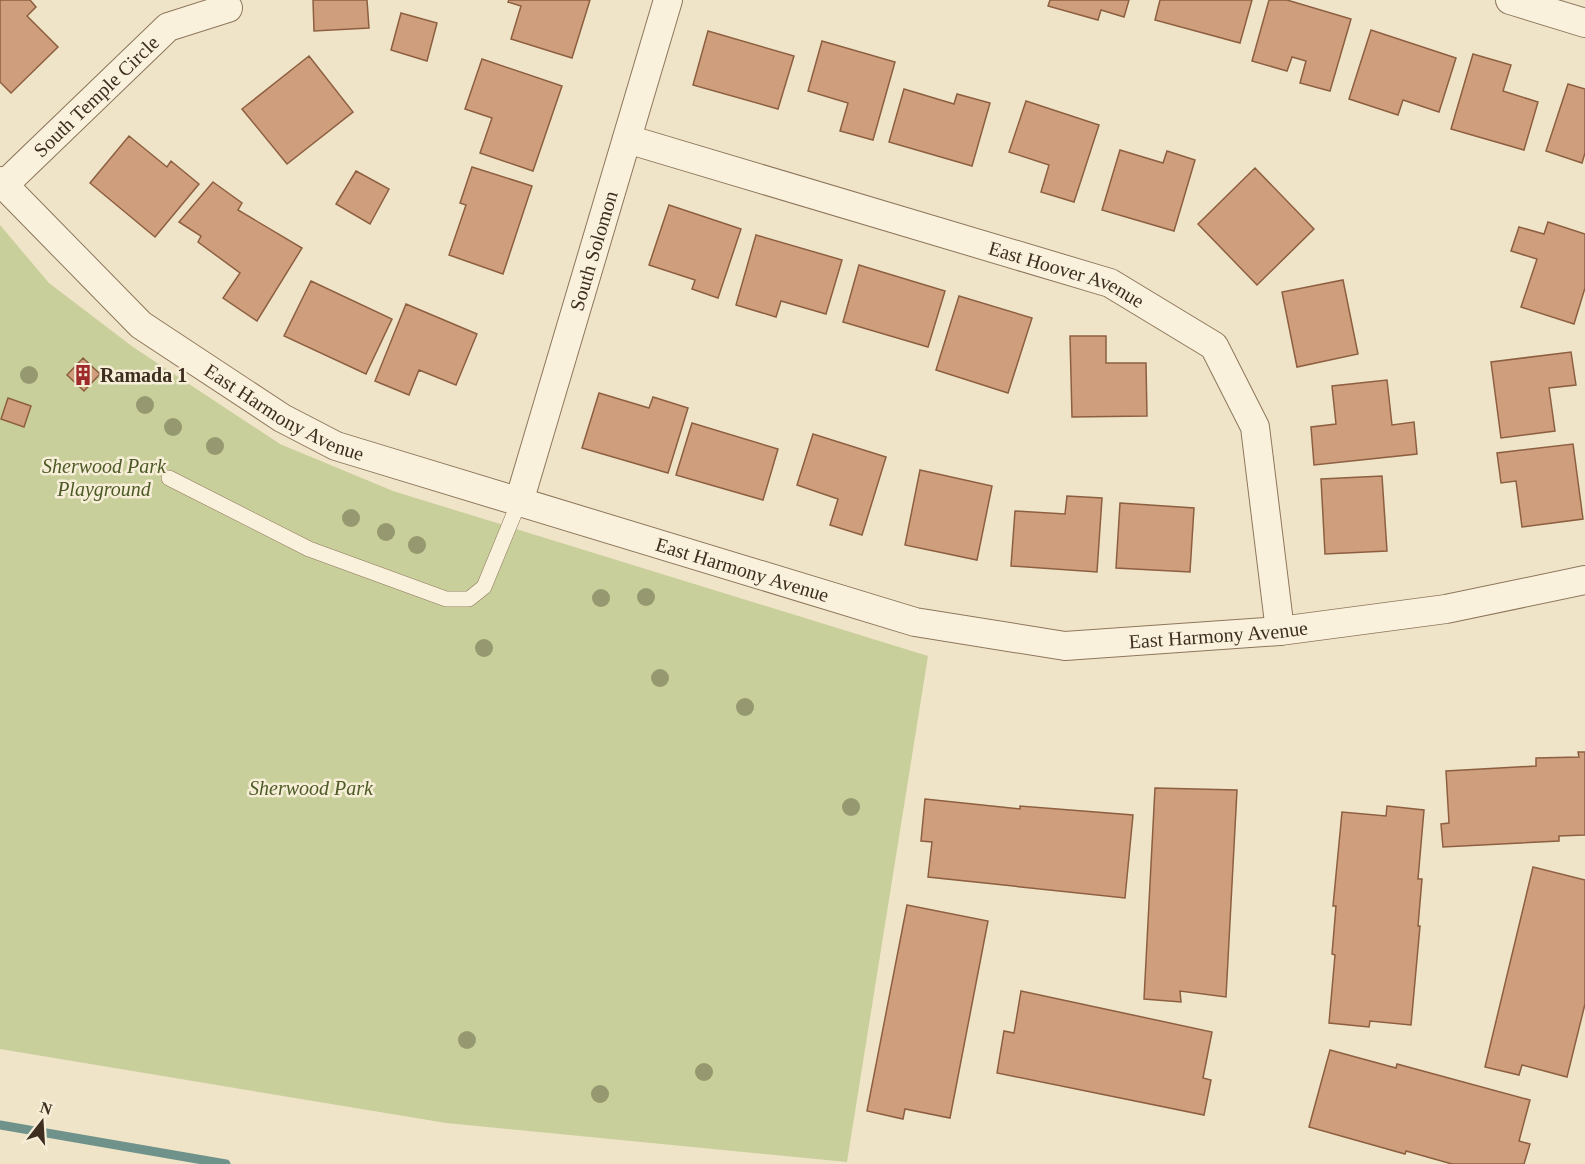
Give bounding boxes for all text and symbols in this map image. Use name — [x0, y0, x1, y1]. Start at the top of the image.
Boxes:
street label: South Temple Circle — [29, 31, 163, 161]
street label: South Solomon — [565, 188, 622, 313]
street label: East Hoover Avenue — [986, 236, 1148, 312]
street label: East Harmony Avenue — [201, 359, 367, 465]
building icon: Ramada 1 — [71, 363, 95, 387]
place label: Ramada 1 — [100, 364, 187, 386]
park label: Sherwood Park Playground — [42, 455, 167, 501]
street label: East Harmony Avenue — [653, 533, 832, 606]
street label: East Harmony Avenue — [1128, 616, 1309, 653]
park label: Sherwood Park — [249, 777, 374, 799]
north arrow — [12, 1092, 72, 1152]
text: N — [38, 1098, 55, 1118]

